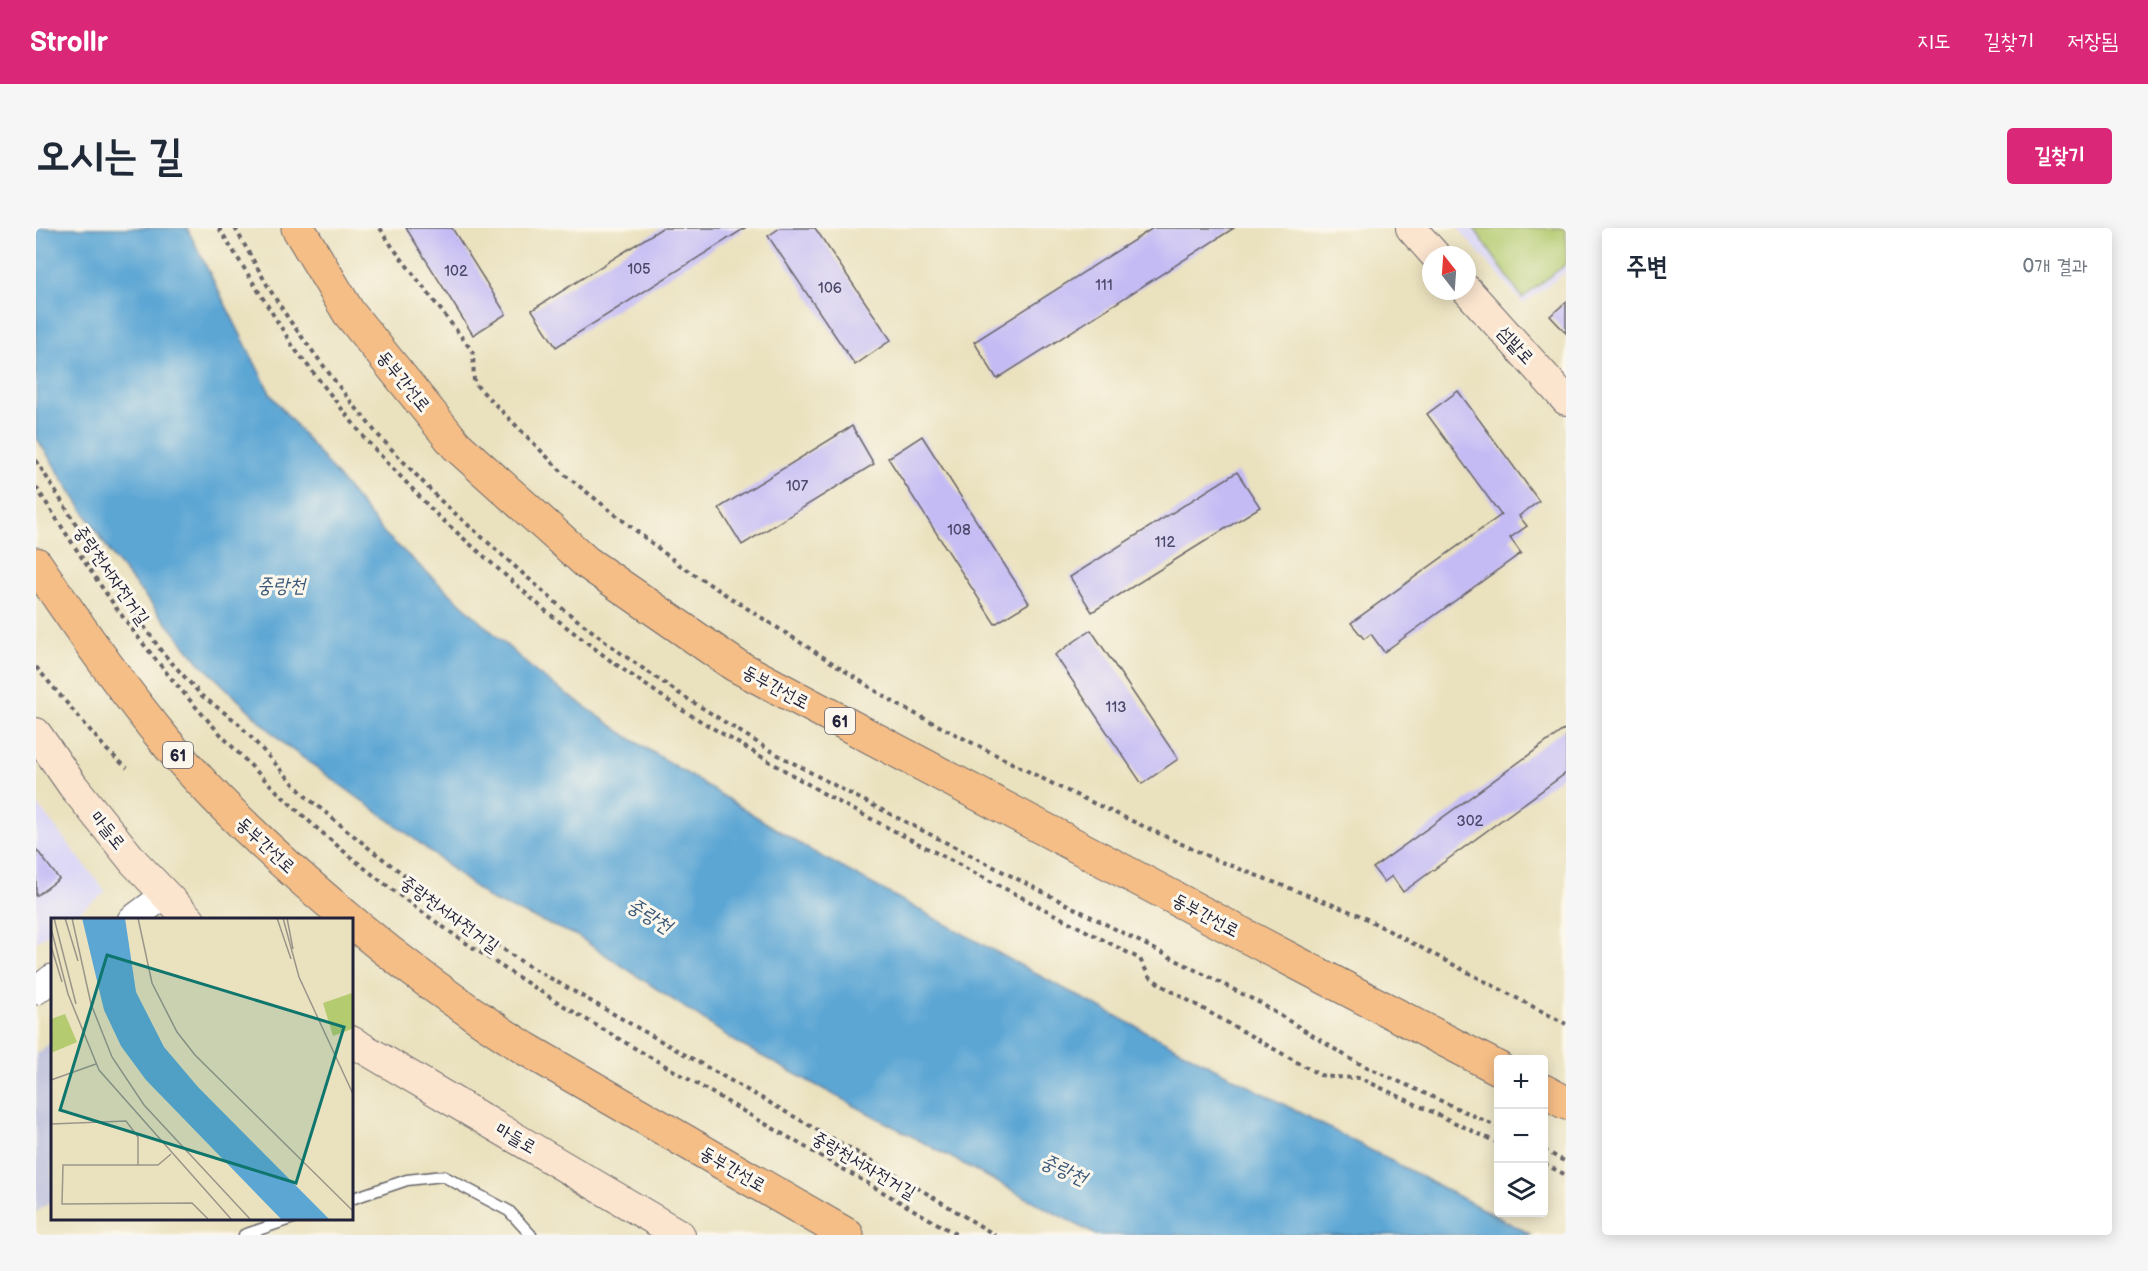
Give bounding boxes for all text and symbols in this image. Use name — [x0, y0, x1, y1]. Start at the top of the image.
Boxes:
text: Strollr — [30, 26, 108, 59]
text: 지도 — [1917, 29, 1951, 54]
text: 길찾기 — [1984, 29, 2034, 54]
text: 저장됨 — [2067, 29, 2118, 54]
button: 길찾기 — [2007, 128, 2112, 184]
text: 오시는 길 — [36, 131, 183, 182]
north arrow — [1422, 246, 1476, 300]
text: 주변 — [1626, 252, 1668, 283]
text: 0개 결과 — [2023, 255, 2088, 279]
house number: 105 — [627, 260, 651, 279]
house number: 102 — [444, 262, 468, 281]
house number: 111 — [1095, 276, 1113, 295]
house number: 106 — [818, 279, 842, 298]
street label: 섬밭로 — [1493, 322, 1538, 369]
street label: 동부간선로 — [373, 347, 435, 416]
house number: 107 — [786, 477, 809, 496]
house number: 108 — [947, 521, 971, 540]
street label: 중랑천서자전거길 — [70, 522, 154, 629]
house number: 112 — [1155, 533, 1175, 552]
water label: 중랑천 — [257, 574, 307, 598]
street label: 동부간선로 — [739, 661, 813, 714]
house number: 113 — [1106, 698, 1126, 717]
road number: 61 — [825, 708, 855, 734]
road number: 61 — [163, 742, 193, 768]
street label: 마들로 — [86, 807, 129, 854]
house number: 302 — [1457, 812, 1484, 831]
street label: 동부간선로 — [232, 813, 299, 878]
street label: 중랑천서자전거길 — [397, 872, 503, 957]
street label: 동부간선로 — [1169, 889, 1243, 942]
water label: 중랑천 — [623, 893, 678, 940]
inset map — [51, 918, 352, 1220]
map controls — [1494, 1055, 1548, 1217]
button: + — [1494, 1055, 1548, 1109]
button: − — [1494, 1109, 1548, 1163]
street label: 마들로 — [492, 1118, 540, 1158]
street label: 중랑천서자전거길 — [808, 1127, 920, 1204]
street label: 동부간선로 — [696, 1142, 769, 1197]
water label: 중랑천 — [1037, 1149, 1092, 1191]
button: layers — [1494, 1163, 1548, 1217]

